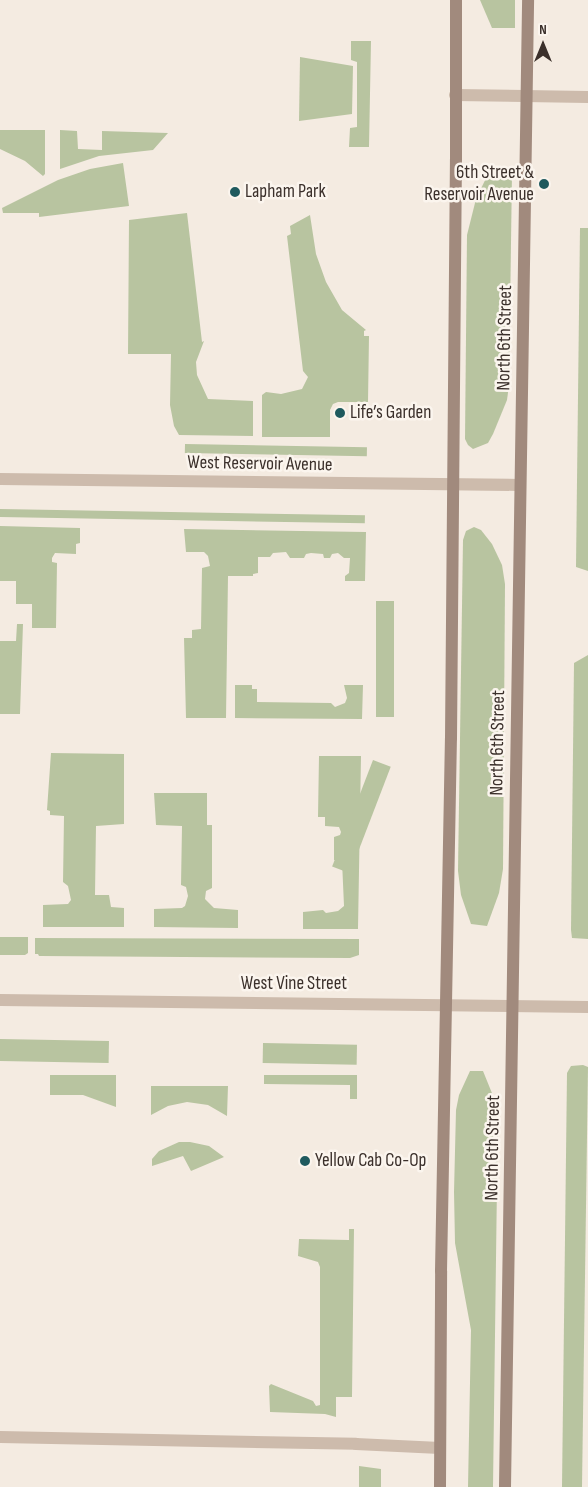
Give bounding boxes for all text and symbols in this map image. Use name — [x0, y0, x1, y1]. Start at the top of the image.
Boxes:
north arrow — [518, 20, 568, 70]
text: N — [539, 21, 547, 38]
place label: 6th Street & Reservoir Avenue — [424, 162, 534, 206]
marker: 6th Street & Reservoir Avenue — [538, 178, 550, 190]
place label: Lapham Park — [245, 181, 326, 203]
marker: Lapham Park — [229, 186, 241, 198]
street label: North 6th Street — [493, 285, 517, 391]
place label: Life’s Garden — [350, 402, 431, 424]
marker: Life’s Garden — [334, 407, 346, 419]
street label: West Reservoir Avenue — [187, 451, 333, 477]
street label: North 6th Street — [486, 690, 510, 796]
street label: West Vine Street — [241, 973, 347, 995]
street label: North 6th Street — [481, 1095, 505, 1201]
place label: Yellow Cab Co-Op — [315, 1150, 426, 1172]
marker: Yellow Cab Co-Op — [299, 1155, 311, 1167]

